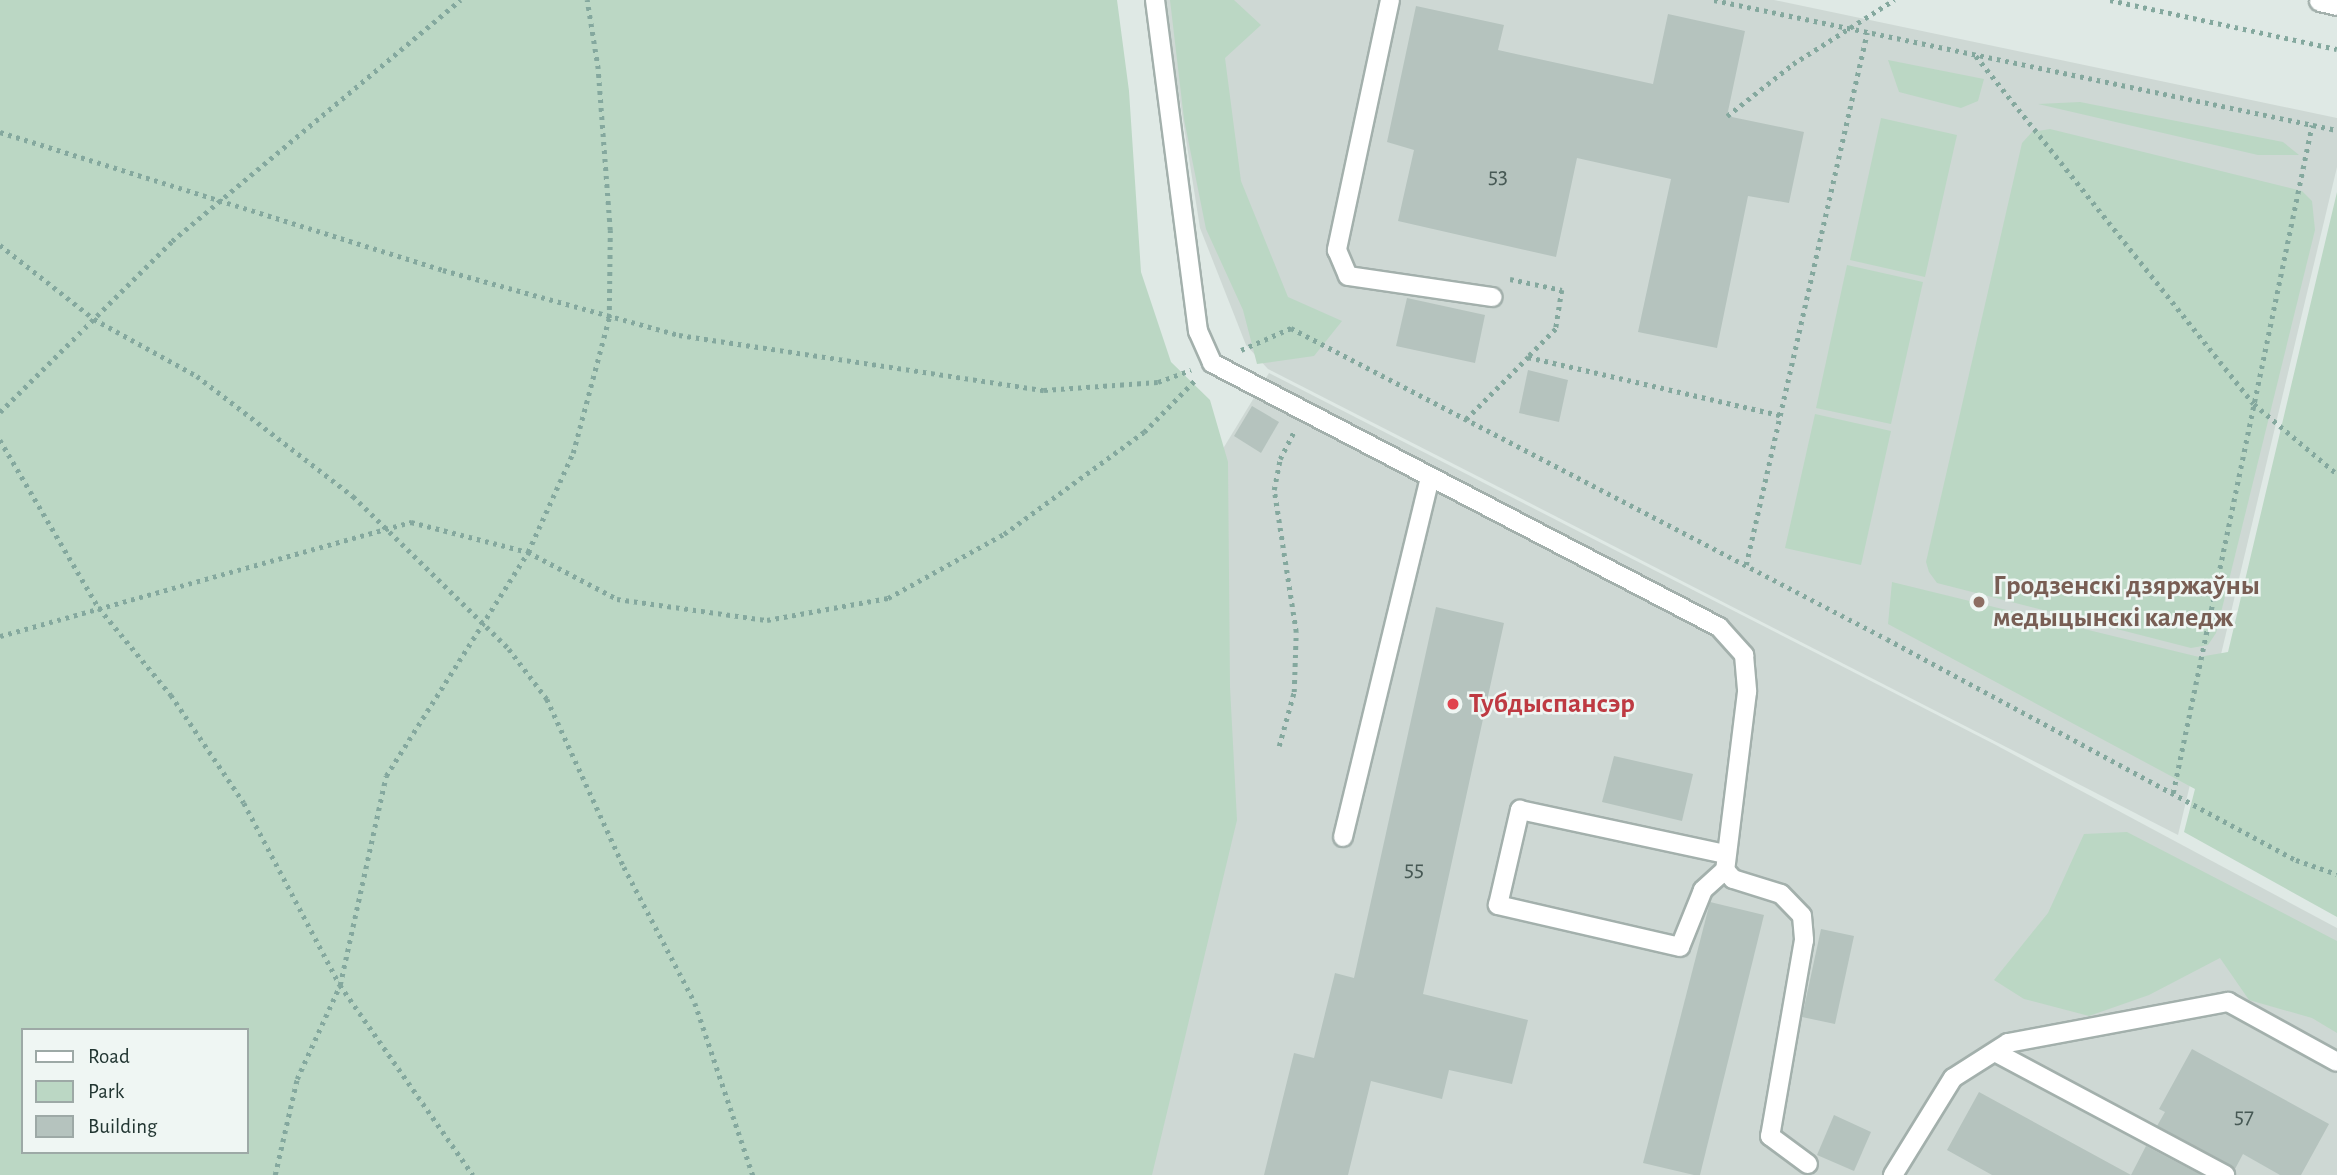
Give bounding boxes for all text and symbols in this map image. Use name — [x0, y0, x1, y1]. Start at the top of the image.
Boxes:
house number: 53 — [1488, 163, 1508, 191]
place label: Гродзенскі дзяржаўны медыцынскі каледж — [1993, 569, 2260, 635]
marker: Гродзенскі дзяржаўны медыцынскі каледж — [1971, 594, 1987, 610]
place label: Тубдыспансэр — [1469, 687, 1635, 721]
marker: Тубдыспансэр — [1443, 694, 1463, 714]
house number: 55 — [1404, 856, 1424, 884]
legend — [21, 1028, 248, 1154]
text: Road — [88, 1046, 130, 1067]
text: Park — [88, 1081, 124, 1102]
house number: 57 — [2234, 1103, 2254, 1131]
text: Building — [88, 1116, 157, 1137]

